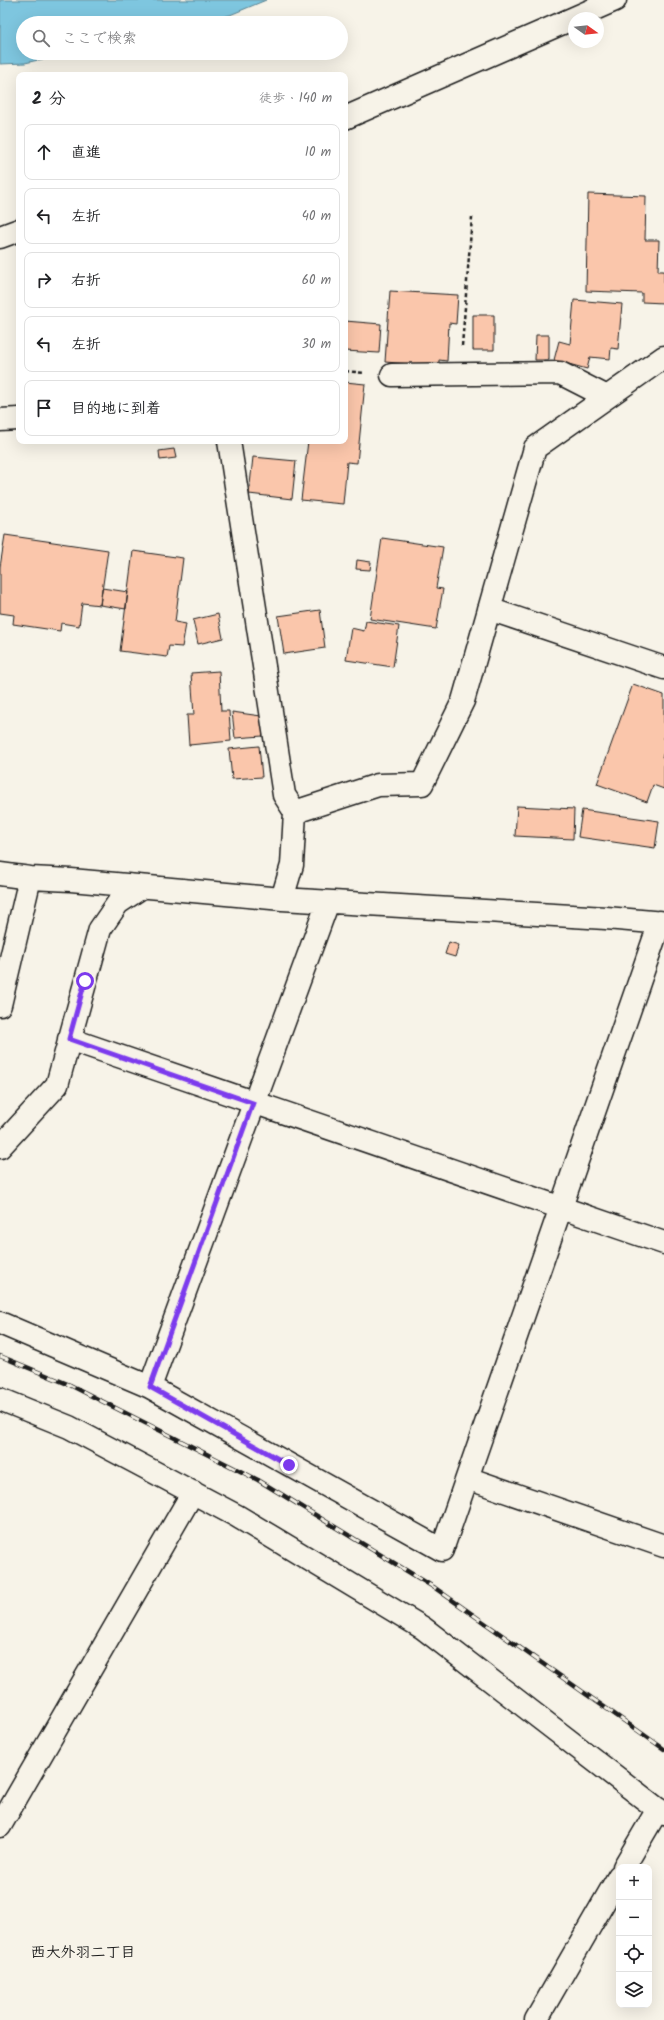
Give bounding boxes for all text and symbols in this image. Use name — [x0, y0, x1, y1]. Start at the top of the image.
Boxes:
north arrow — [568, 12, 604, 48]
search box — [16, 16, 348, 60]
icon: search — [30, 27, 52, 49]
text: ここで検索 — [62, 27, 137, 51]
text: 2 分 — [32, 86, 65, 113]
text: 徒歩 · 140 m — [259, 88, 332, 109]
icon: ahead — [33, 141, 55, 163]
text: 直進 — [71, 141, 101, 165]
text: 10 m — [305, 142, 331, 163]
icon: left — [33, 205, 55, 227]
text: 左折 — [71, 205, 101, 229]
text: 40 m — [302, 206, 331, 227]
icon: right — [33, 269, 55, 291]
text: 右折 — [71, 269, 101, 293]
text: 60 m — [302, 270, 331, 291]
icon: left — [33, 333, 55, 355]
text: 左折 — [71, 333, 101, 357]
text: 30 m — [302, 334, 331, 355]
icon: arrive — [33, 397, 55, 419]
text: 目的地に到着 — [71, 397, 161, 421]
route start — [76, 972, 94, 990]
route end — [280, 1456, 298, 1474]
map controls — [616, 1864, 652, 2008]
button: + — [616, 1864, 652, 1900]
button: − — [616, 1900, 652, 1936]
button: locate — [616, 1936, 652, 1972]
district label: 西大外羽二丁目 — [30, 1941, 136, 1965]
button: layers — [616, 1972, 652, 2008]

